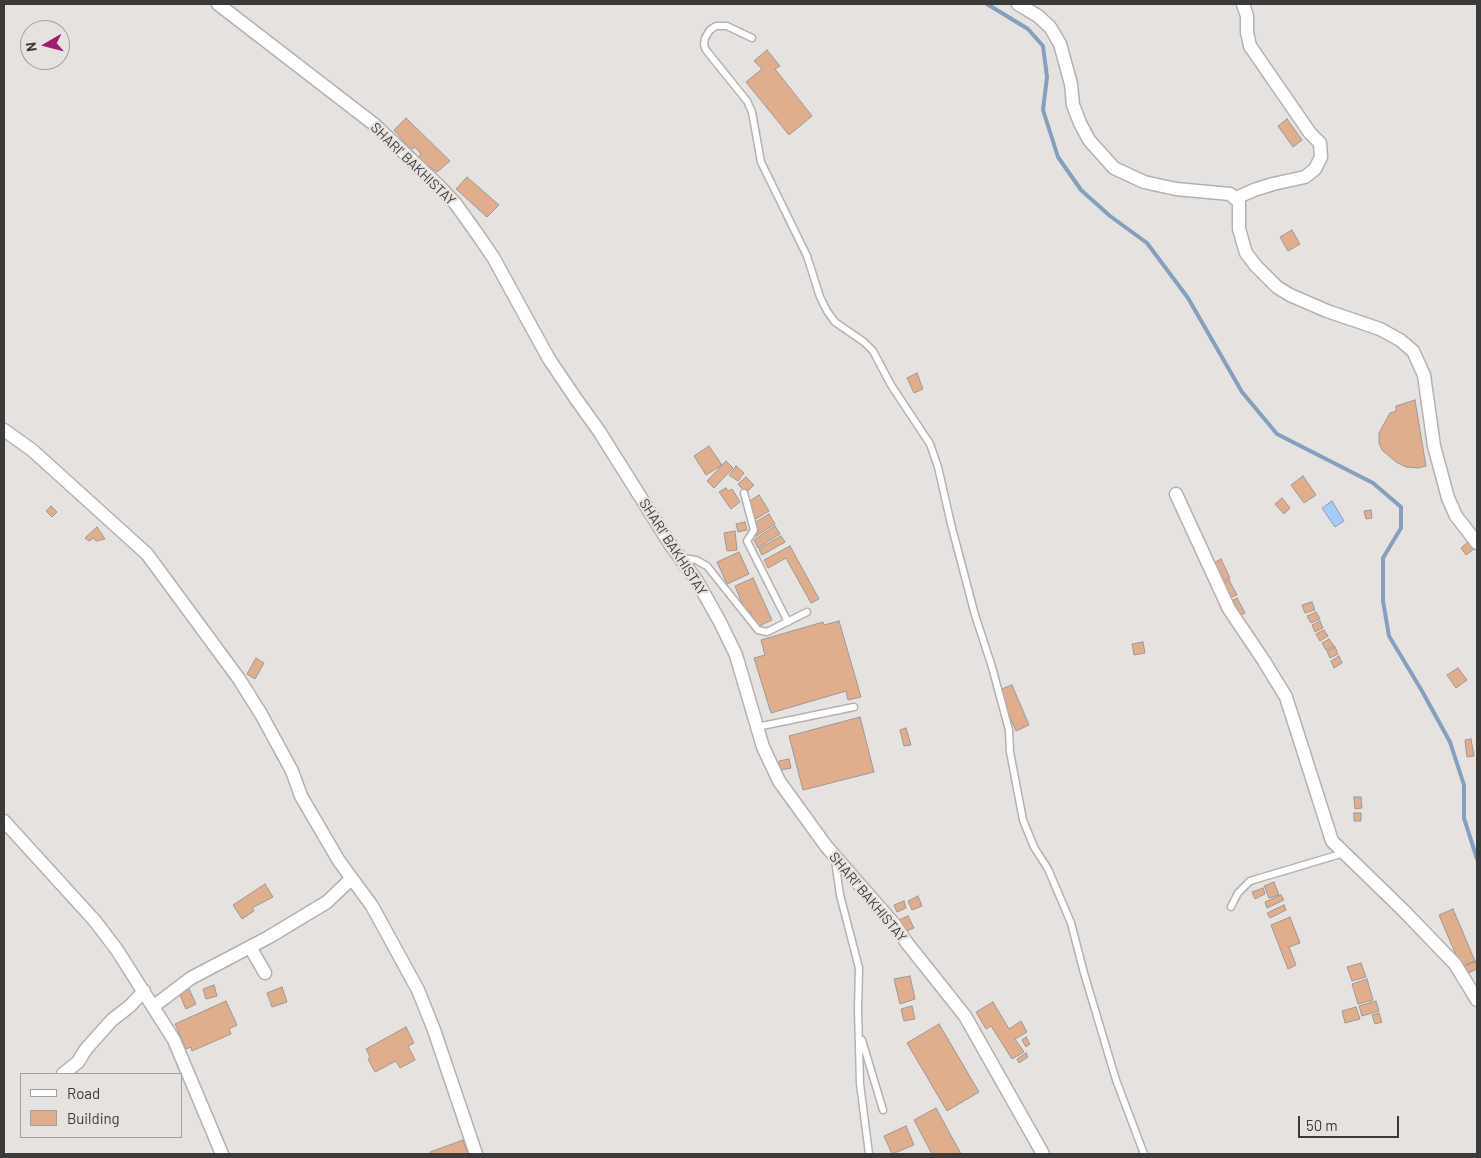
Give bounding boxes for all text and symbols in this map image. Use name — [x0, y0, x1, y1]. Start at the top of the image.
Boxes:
north arrow — [20, 20, 70, 70]
text: N — [22, 41, 40, 53]
street label: SHARI' BAKHISTAY — [367, 119, 459, 209]
street label: SHARI' BAKHISTAY — [636, 496, 710, 598]
street label: SHARI' BAKHISTAY — [826, 849, 910, 945]
legend — [20, 1073, 182, 1138]
text: Road — [67, 1084, 100, 1102]
scale bar — [1301, 1106, 1402, 1138]
text: Building — [67, 1109, 120, 1127]
text: 50 m — [1306, 1116, 1338, 1134]

